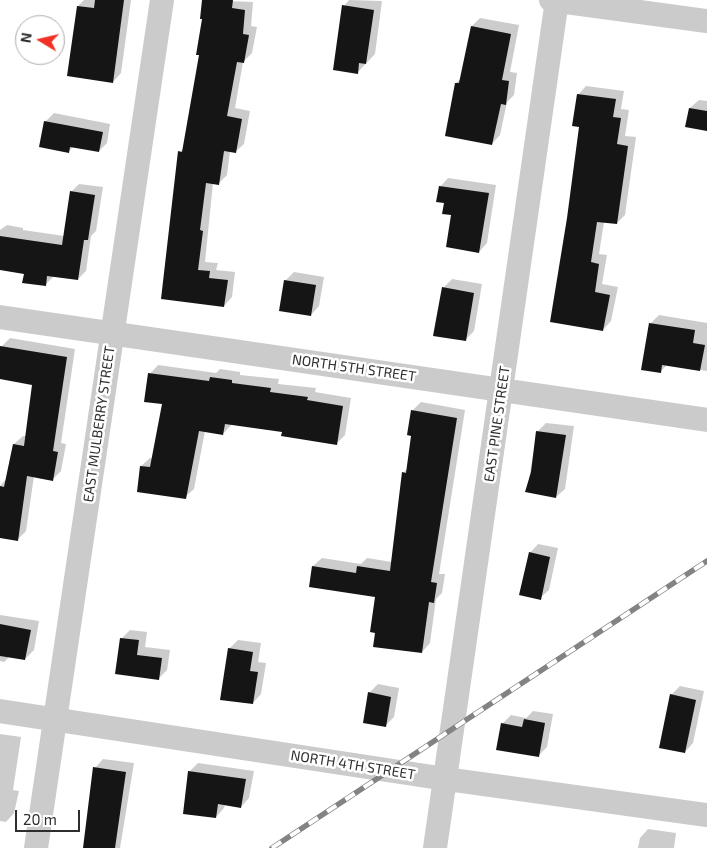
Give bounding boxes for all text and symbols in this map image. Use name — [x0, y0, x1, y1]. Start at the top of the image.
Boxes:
north arrow — [15, 15, 65, 65]
text: N — [16, 31, 35, 44]
street label: EAST MULBERRY STREET — [80, 345, 118, 503]
street label: NORTH 5TH STREET — [291, 351, 417, 385]
street label: EAST PINE STREET — [481, 365, 513, 483]
street label: NORTH 4TH STREET — [290, 747, 416, 783]
scale bar — [18, 800, 82, 832]
text: 20 m — [23, 810, 57, 828]

